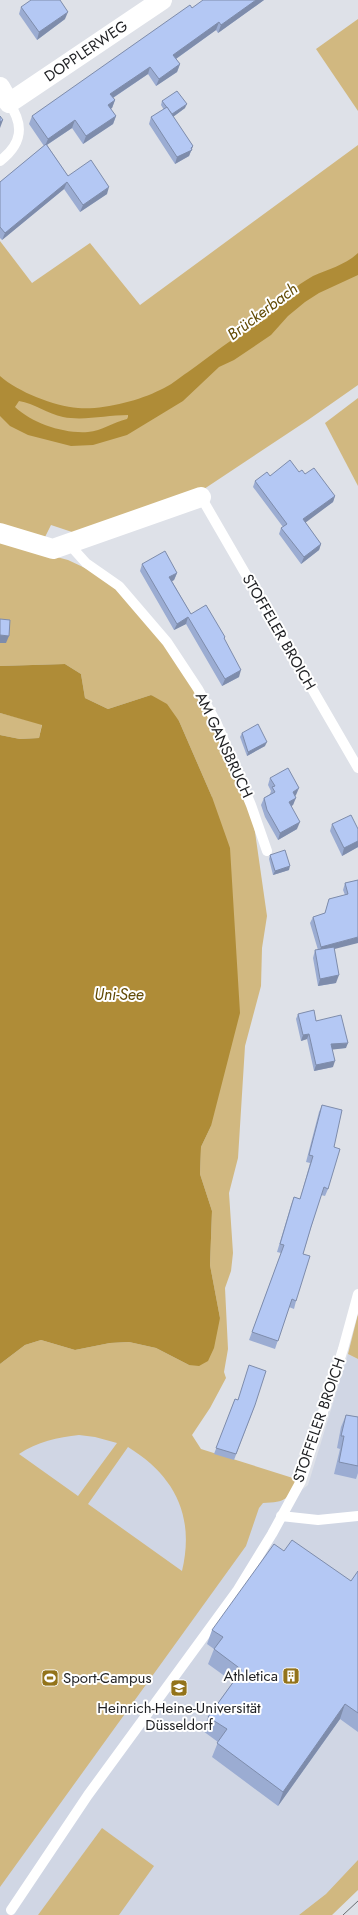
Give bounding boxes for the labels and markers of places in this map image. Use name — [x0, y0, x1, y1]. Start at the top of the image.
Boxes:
place label: Athletica — [224, 1665, 278, 1687]
building icon: Athletica — [281, 1666, 301, 1686]
place label: Sport-Campus — [63, 1667, 152, 1689]
sports icon: Sport-Campus — [40, 1668, 60, 1688]
school or university icon: Heinrich-Heine-Universität Düsseldorf — [169, 1678, 189, 1698]
place label: Heinrich-Heine-Universität Düsseldorf — [97, 1697, 261, 1736]

